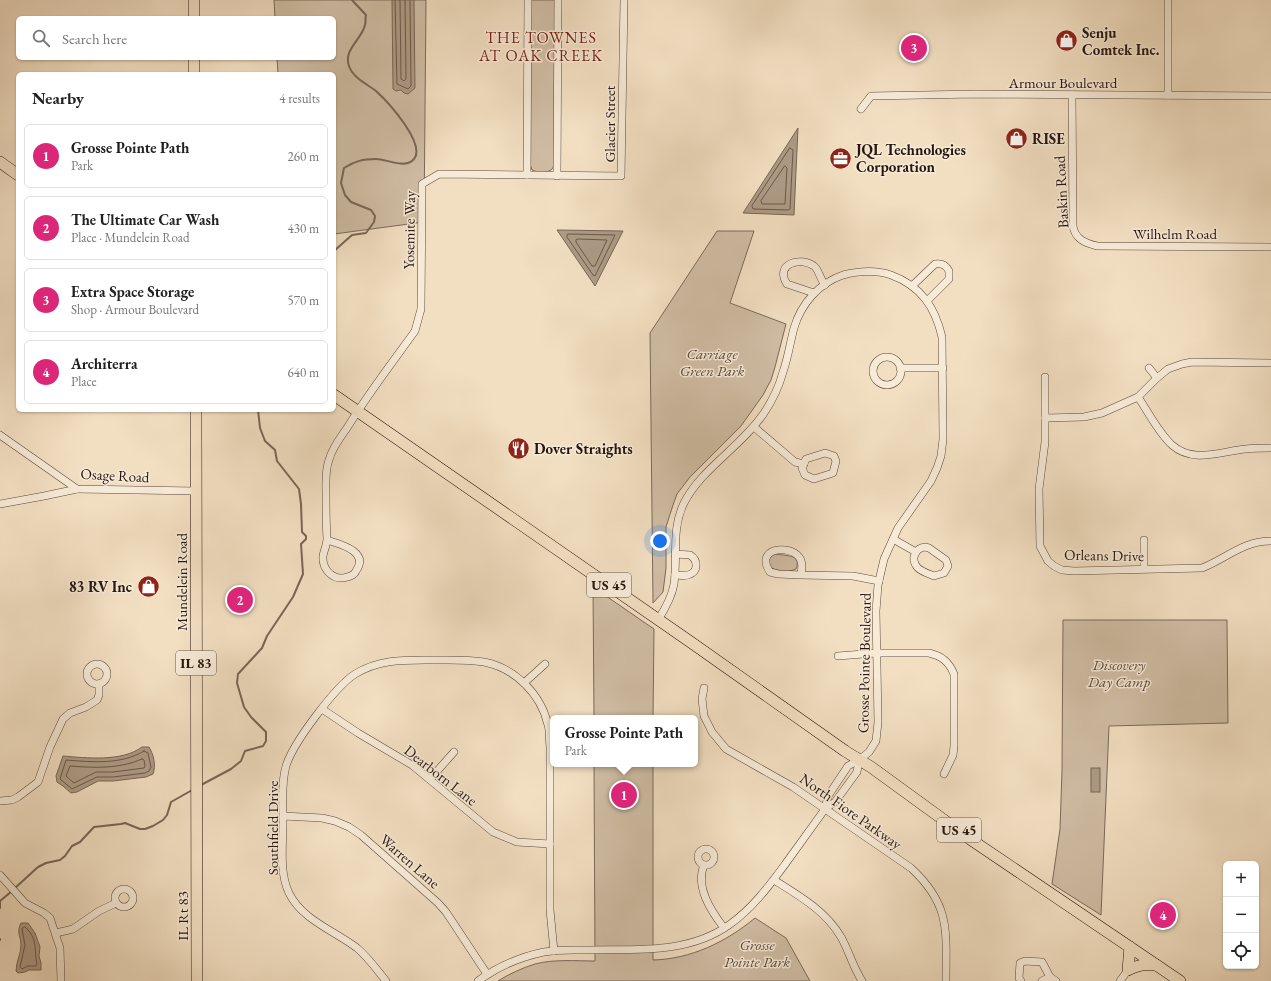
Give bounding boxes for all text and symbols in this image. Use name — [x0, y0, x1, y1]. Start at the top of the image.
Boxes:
search box — [16, 16, 336, 60]
place label: Senju Comtek Inc. — [1082, 23, 1160, 59]
icon: search — [30, 27, 52, 49]
district label: THE TOWNES AT OAK CREEK — [478, 27, 603, 66]
shop icon: Senju Comtek Inc. — [1054, 28, 1080, 54]
text: Search here — [62, 29, 127, 48]
pin: 3 — [901, 33, 927, 63]
street label: Armour Boulevard — [1008, 73, 1118, 92]
street label: Glacier Street — [600, 85, 619, 163]
text: Nearby — [32, 87, 84, 109]
text: 4 results — [279, 90, 320, 107]
shop icon: RISE — [1004, 125, 1030, 151]
place label: RISE — [1032, 129, 1065, 148]
text: Grosse Pointe Path — [71, 138, 189, 157]
place label: JQL Technologies Corporation — [854, 140, 966, 176]
office icon: JQL Technologies Corporation — [827, 145, 853, 171]
text: 1 — [43, 148, 49, 165]
text: 260 m — [288, 148, 319, 165]
street label: Baskin Road — [1050, 155, 1072, 229]
text: Park — [71, 157, 93, 174]
street label: Yosemite Way — [399, 190, 419, 270]
text: The Ultimate Car Wash — [71, 210, 219, 229]
text: 2 — [43, 220, 49, 237]
text: 430 m — [288, 220, 319, 237]
street label: Wilhelm Road — [1133, 224, 1217, 243]
text: Place · Mundelein Road — [71, 229, 190, 246]
text: Extra Space Storage — [71, 282, 194, 301]
text: 3 — [43, 292, 49, 309]
text: 570 m — [288, 292, 319, 309]
text: Shop · Armour Boulevard — [71, 301, 199, 318]
park label: Carriage Green Park — [680, 344, 744, 380]
text: Architerra — [71, 354, 138, 373]
text: 4 — [43, 364, 49, 381]
text: 640 m — [288, 364, 319, 381]
text: Place — [71, 373, 97, 390]
restaurant icon: Dover Straights — [505, 435, 531, 461]
place label: Dover Straights — [534, 439, 633, 458]
street label: Osage Road — [80, 464, 150, 486]
your location — [650, 531, 670, 551]
street label: Mundelein Road — [172, 532, 191, 631]
street label: Orleans Drive — [1064, 545, 1144, 565]
shop icon: 83 RV Inc — [135, 573, 161, 599]
road number: US 45 — [587, 573, 631, 597]
place label: 83 RV Inc — [69, 577, 132, 596]
pin: 2 — [227, 585, 253, 615]
street label: Grosse Pointe Boulevard — [853, 592, 875, 733]
road number: IL 83 — [176, 651, 216, 675]
park label: Discovery Day Camp — [1087, 655, 1151, 691]
popup — [550, 715, 698, 767]
text: Grosse Pointe Path — [565, 723, 683, 742]
street label: Dearborn Lane — [401, 740, 482, 810]
text: Park — [565, 742, 587, 759]
street label: North Fiore Parkway — [796, 769, 906, 854]
pin: 1 — [611, 780, 637, 810]
street label: Southfield Drive — [263, 781, 282, 875]
road number: US 45 — [937, 818, 981, 842]
street label: Warren Lane — [376, 830, 444, 892]
map controls — [1223, 861, 1259, 969]
button: + — [1223, 861, 1259, 897]
street label: IL Rt 83 — [173, 891, 192, 941]
button: − — [1223, 897, 1259, 933]
pin: 4 — [1150, 900, 1176, 930]
button: locate — [1223, 933, 1259, 969]
park label: Grosse Pointe Park — [724, 935, 790, 971]

